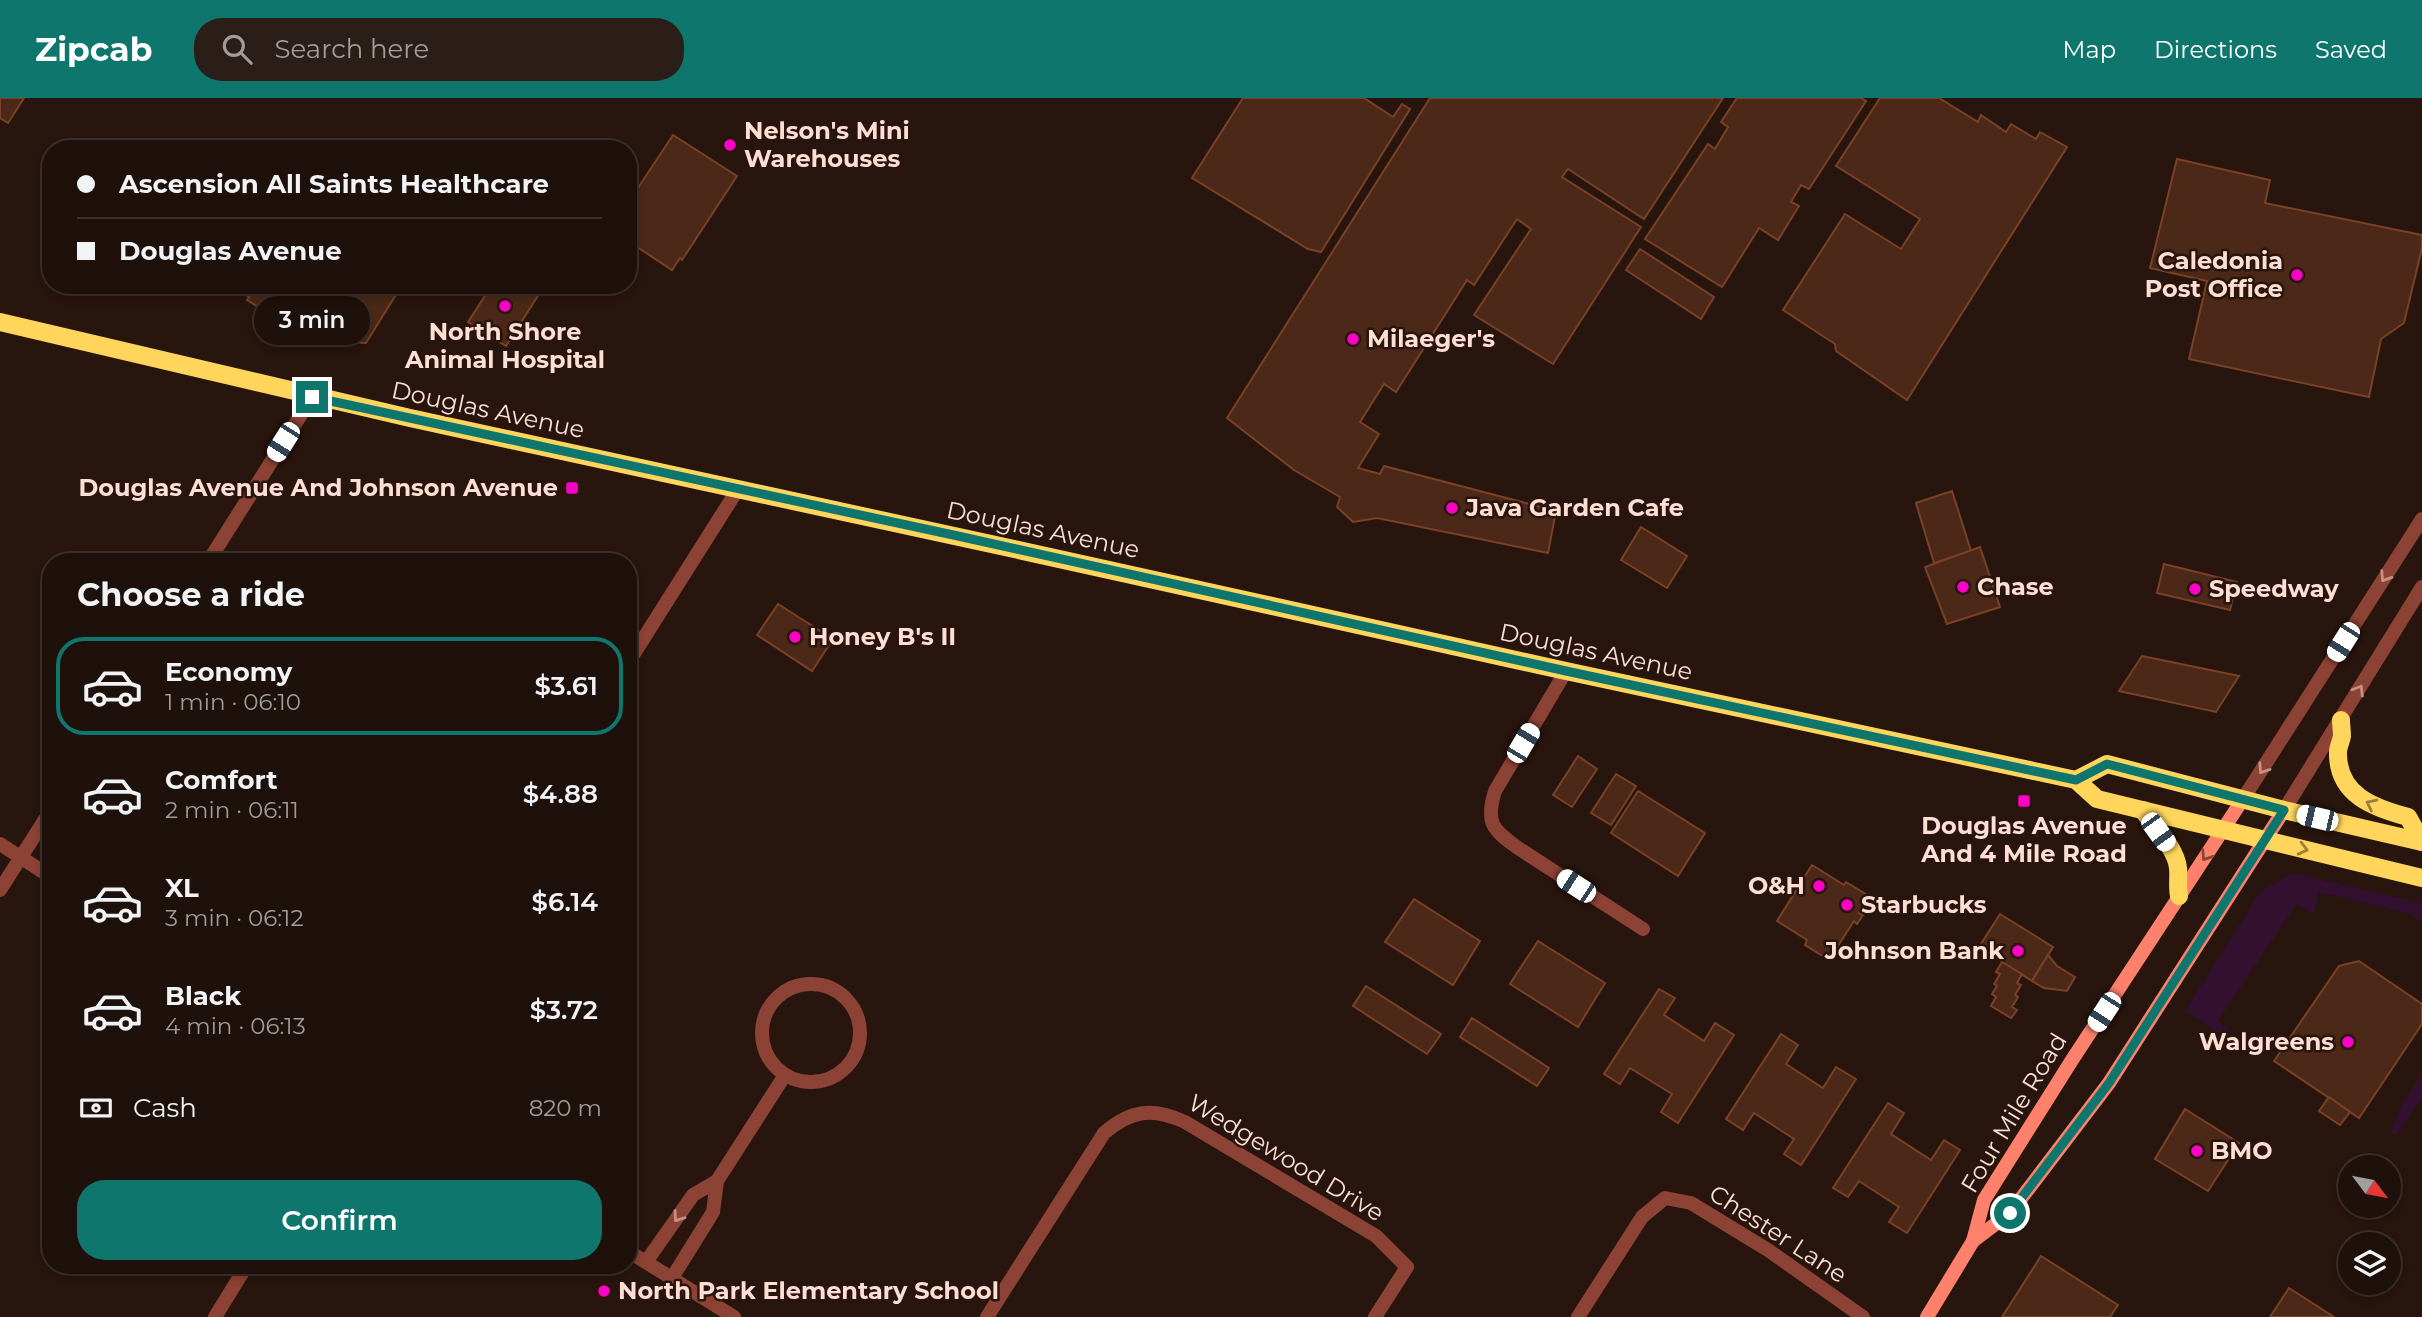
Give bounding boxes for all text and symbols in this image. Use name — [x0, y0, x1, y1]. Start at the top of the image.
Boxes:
search box — [194, 18, 684, 81]
text: Zipcab — [35, 29, 152, 69]
icon: search — [218, 30, 256, 68]
text: Search here — [274, 33, 429, 65]
text: Map — [2063, 35, 2116, 64]
text: Directions — [2154, 35, 2277, 64]
text: Saved — [2315, 35, 2387, 64]
place label: Nelson's Mini Warehouses — [744, 116, 910, 173]
marker: Nelson's Mini Warehouses — [722, 137, 738, 153]
text: Ascension All Saints Healthcare — [119, 168, 549, 200]
text: Douglas Avenue — [119, 235, 342, 267]
place label: Caledonia Post Office — [2145, 246, 2283, 303]
marker: Caledonia Post Office — [2289, 267, 2305, 283]
callout: 3 min — [254, 296, 370, 344]
marker: North Shore Animal Hospital — [497, 298, 513, 314]
text: 3 min — [279, 306, 345, 334]
place label: North Shore Animal Hospital — [404, 317, 605, 374]
place label: Milaeger's — [1367, 324, 1495, 353]
marker: Milaeger's — [1345, 331, 1361, 347]
street label: Douglas Avenue — [389, 375, 587, 444]
route end — [296, 381, 328, 413]
car — [263, 419, 304, 465]
place label: Douglas Avenue And Johnson Avenue — [79, 473, 558, 502]
marker: Douglas Avenue And Johnson Avenue — [564, 480, 580, 496]
place label: Java Garden Cafe — [1465, 493, 1684, 522]
street label: Douglas Avenue — [944, 495, 1142, 564]
marker: Java Garden Cafe — [1444, 500, 1460, 516]
one-way arrow — [2381, 569, 2394, 582]
place label: Chase — [1977, 572, 2054, 601]
place label: Speedway — [2209, 574, 2339, 603]
text: Choose a ride — [77, 575, 305, 614]
marker: Chase — [1955, 579, 1971, 595]
marker: Speedway — [2187, 581, 2203, 597]
street label: Douglas Avenue — [1497, 617, 1695, 686]
car — [2323, 619, 2364, 665]
place label: Honey B's II — [809, 622, 956, 651]
marker: Honey B's II — [787, 629, 803, 645]
icon: car — [81, 655, 144, 718]
text: Economy — [165, 656, 292, 688]
text: $3.61 — [534, 670, 598, 702]
one-way arrow — [2351, 685, 2364, 698]
text: 1 min · 06:10 — [165, 688, 301, 716]
car — [1504, 720, 1543, 766]
one-way arrow — [2258, 761, 2271, 774]
icon: car — [81, 763, 144, 826]
text: Comfort — [165, 764, 277, 796]
text: $4.88 — [523, 778, 598, 810]
marker: Douglas Avenue And 4 Mile Road — [2016, 793, 2032, 809]
text: 2 min · 06:11 — [165, 796, 299, 824]
one-way arrow — [2366, 799, 2378, 813]
car — [2295, 803, 2340, 833]
car — [2138, 809, 2179, 855]
place label: Douglas Avenue And 4 Mile Road — [1920, 811, 2127, 868]
one-way arrow — [2297, 841, 2309, 855]
one-way arrow — [2201, 849, 2214, 862]
car — [1553, 866, 1600, 906]
icon: car — [81, 871, 144, 934]
place label: O&H — [1748, 871, 1805, 900]
text: XL — [165, 872, 199, 904]
marker: O&H — [1811, 878, 1827, 894]
text: $6.14 — [532, 886, 598, 918]
place label: Starbucks — [1861, 890, 1987, 919]
marker: Starbucks — [1839, 897, 1855, 913]
text: 3 min · 06:12 — [165, 904, 303, 932]
place label: Johnson Bank — [1824, 936, 2004, 965]
marker: Johnson Bank — [2010, 943, 2026, 959]
icon: car — [81, 979, 144, 1042]
text: Black — [165, 980, 241, 1012]
car — [2084, 989, 2125, 1035]
text: $3.72 — [530, 994, 598, 1026]
text: 4 min · 06:13 — [165, 1012, 306, 1040]
place label: Walgreens — [2199, 1027, 2334, 1056]
street label: Four Mile Road — [1954, 1028, 2073, 1198]
marker: Walgreens — [2340, 1034, 2356, 1050]
street label: Wedgewood Drive — [1183, 1088, 1389, 1227]
icon: cash — [77, 1089, 115, 1127]
text: Cash — [133, 1092, 197, 1124]
text: 820 m — [529, 1094, 602, 1122]
place label: BMO — [2211, 1136, 2273, 1165]
marker: BMO — [2189, 1143, 2205, 1159]
north arrow — [2338, 1155, 2401, 1218]
map controls — [2338, 1155, 2401, 1295]
street label: Chester Lane — [1704, 1178, 1852, 1289]
button: Confirm — [77, 1180, 602, 1260]
route start — [1994, 1197, 2026, 1229]
one-way arrow — [674, 1209, 686, 1222]
button: layers — [2338, 1232, 2401, 1295]
place label: North Park Elementary School — [618, 1276, 999, 1305]
marker: North Park Elementary School — [596, 1283, 612, 1299]

